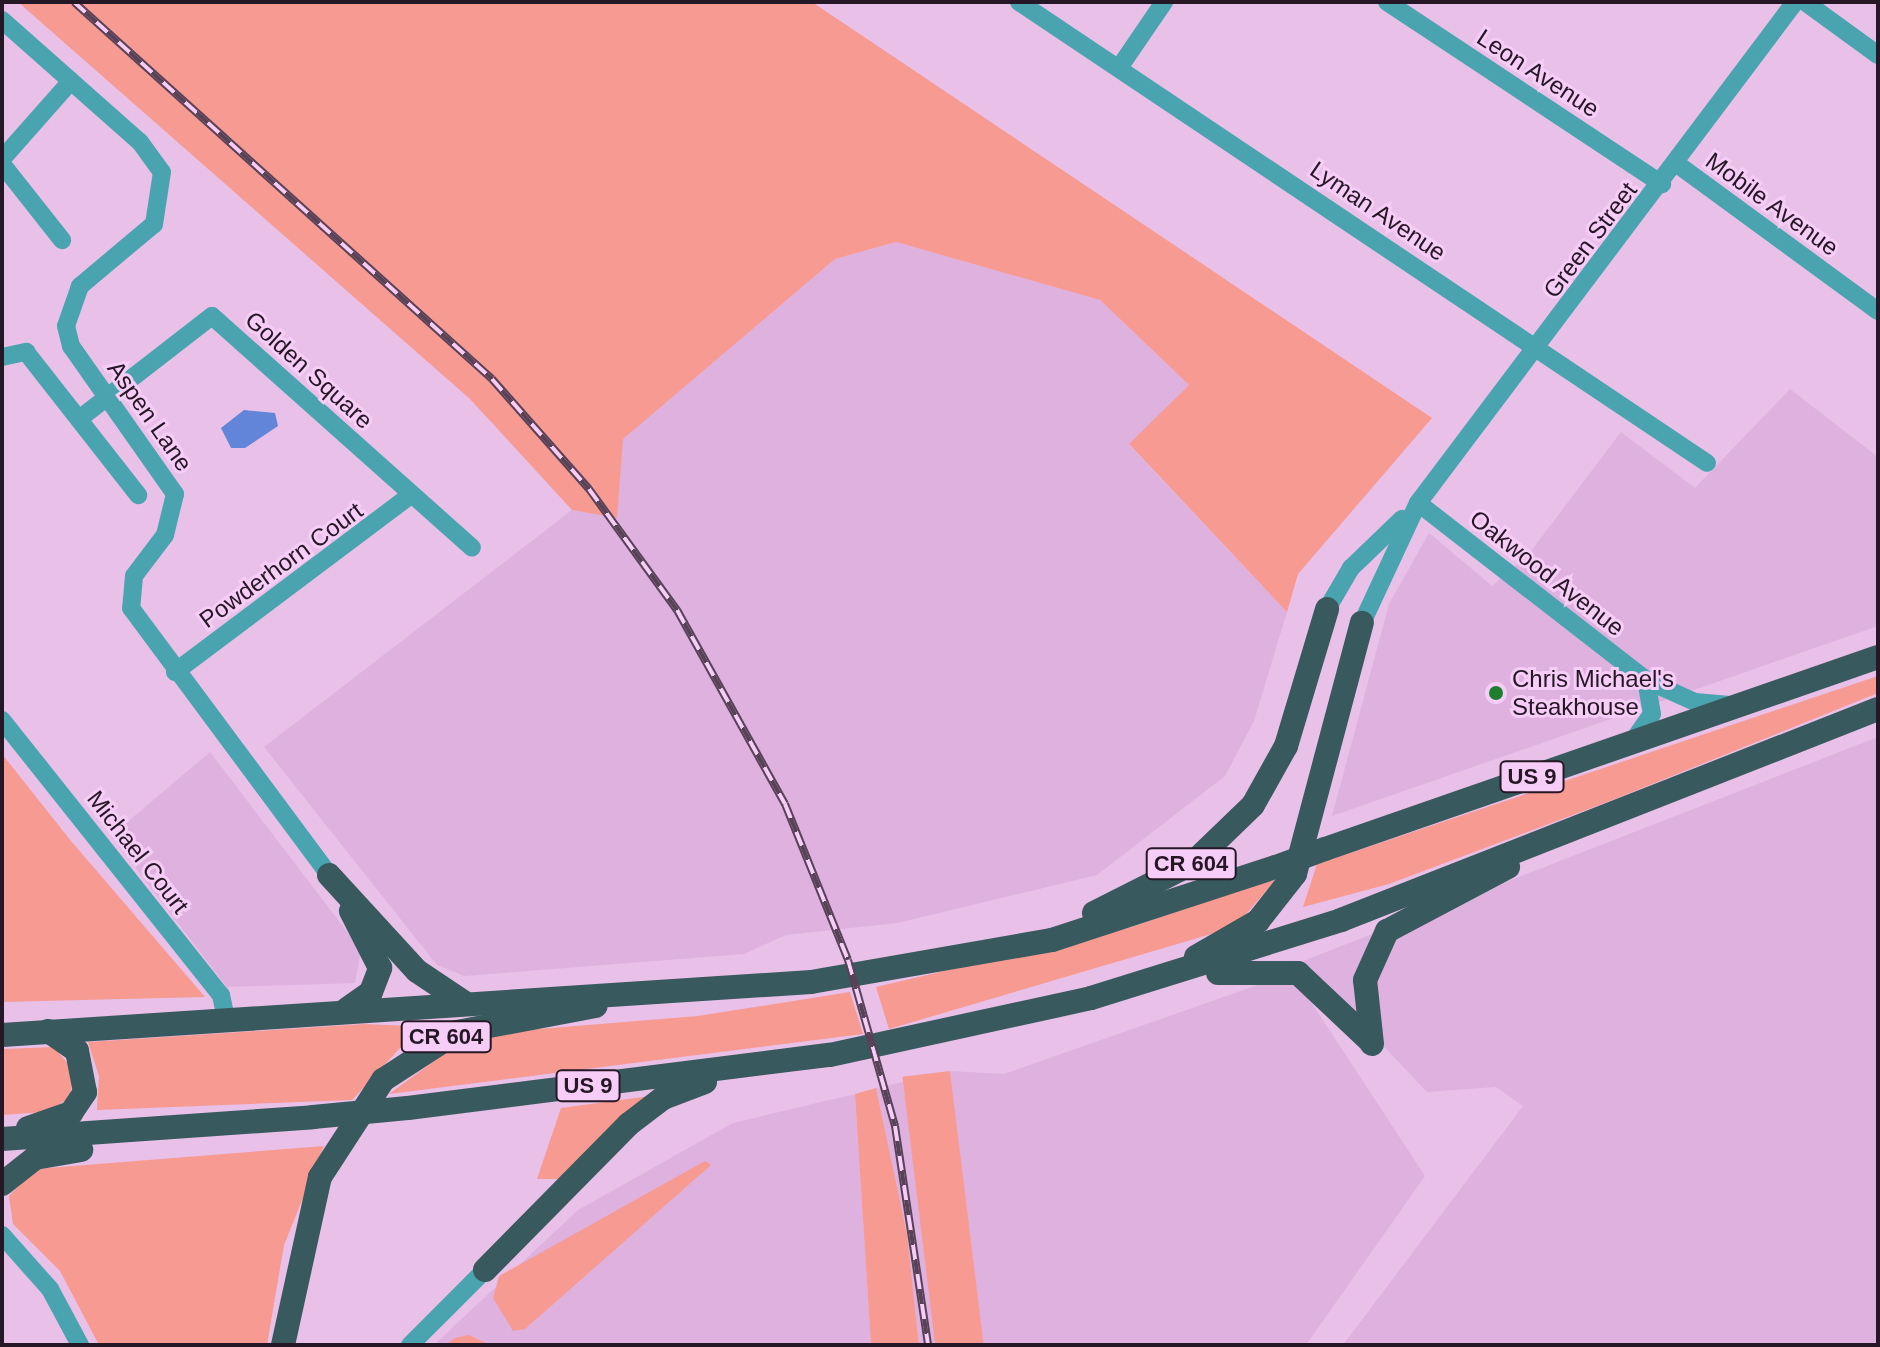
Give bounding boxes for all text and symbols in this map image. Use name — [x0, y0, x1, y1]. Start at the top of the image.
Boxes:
street label: Leon Avenue — [1471, 23, 1605, 123]
street label: Mobile Avenue — [1699, 146, 1845, 262]
street label: Lyman Avenue — [1304, 155, 1452, 267]
street label: Green Street — [1537, 176, 1643, 304]
street label: Golden Square — [239, 305, 379, 435]
street label: Aspen Lane — [101, 355, 199, 477]
street label: Powderhorn Court — [194, 496, 368, 634]
street label: Oakwood Avenue — [1464, 503, 1630, 643]
place label: Chris Michael's Steakhouse — [1512, 665, 1674, 721]
marker: Chris Michael's Steakhouse — [1487, 684, 1505, 702]
road number: US 9 — [1498, 759, 1566, 795]
street label: Michael Court — [81, 785, 195, 919]
road number: CR 604 — [1145, 846, 1237, 882]
road number: CR 604 — [400, 1019, 492, 1055]
road number: US 9 — [554, 1068, 622, 1104]

